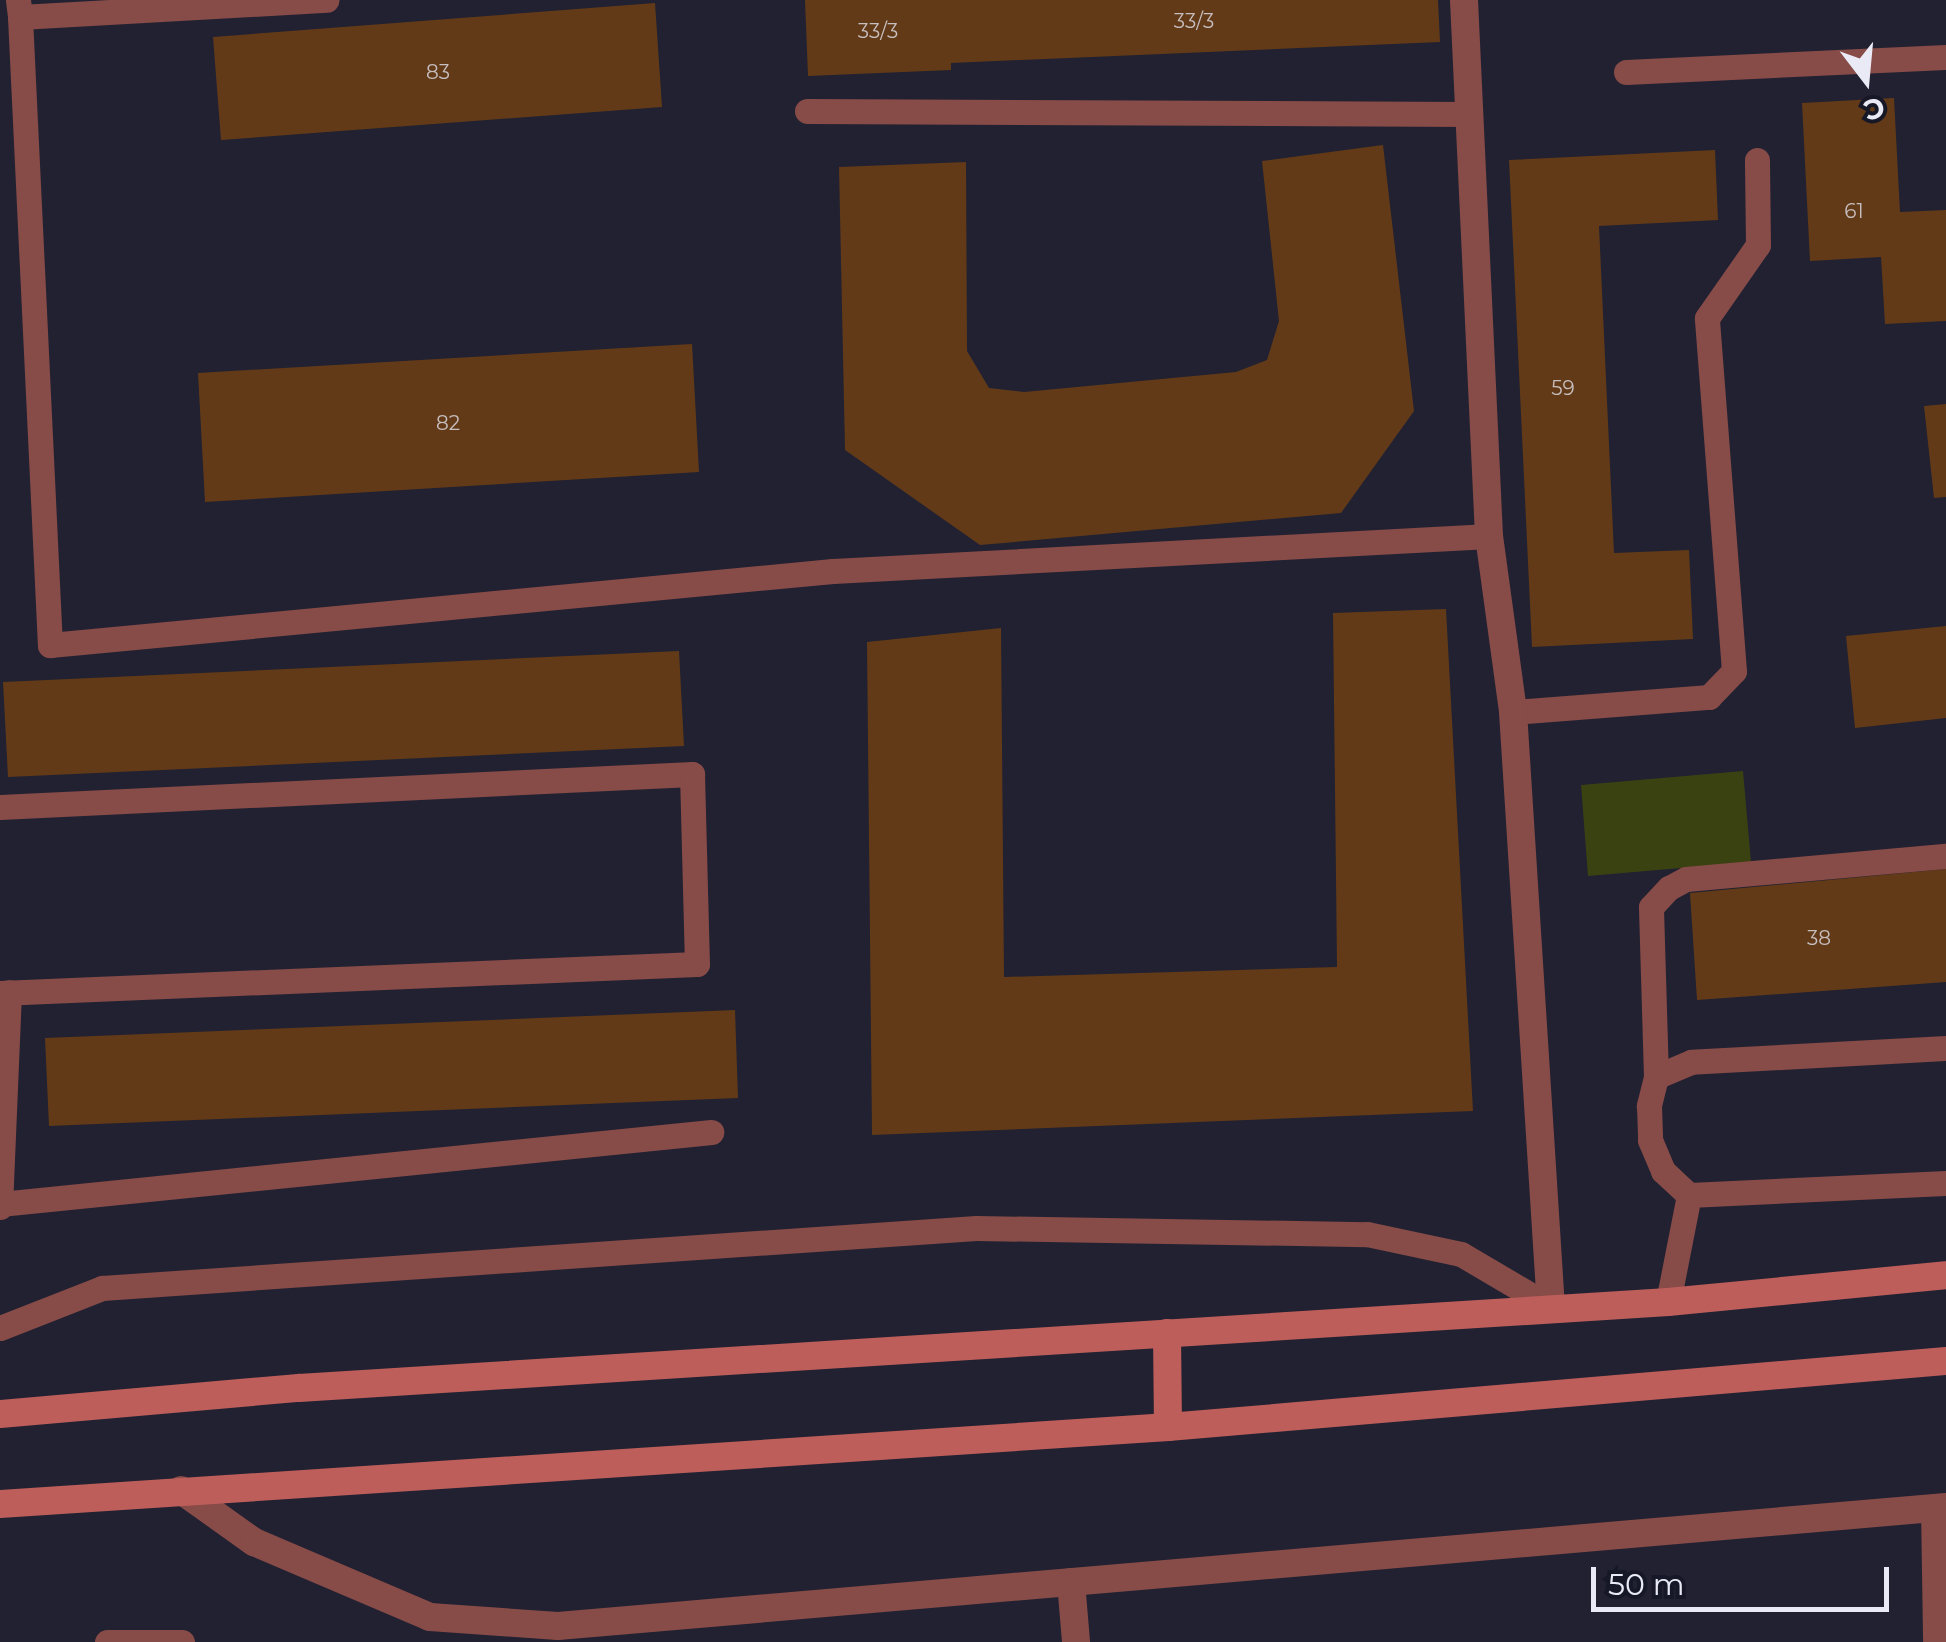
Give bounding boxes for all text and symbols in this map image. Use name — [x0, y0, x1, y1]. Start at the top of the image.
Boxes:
house number: 33/3 — [1174, 9, 1214, 33]
house number: 33/3 — [858, 19, 898, 43]
north arrow — [1816, 30, 1916, 130]
house number: 83 — [426, 60, 450, 84]
text: С — [1860, 90, 1889, 128]
house number: 61 — [1844, 199, 1864, 223]
house number: 59 — [1551, 376, 1575, 400]
house number: 82 — [436, 411, 460, 435]
house number: 38 — [1807, 926, 1831, 950]
scale bar — [1596, 1547, 1894, 1609]
text: 50 m — [1608, 1566, 1685, 1603]

